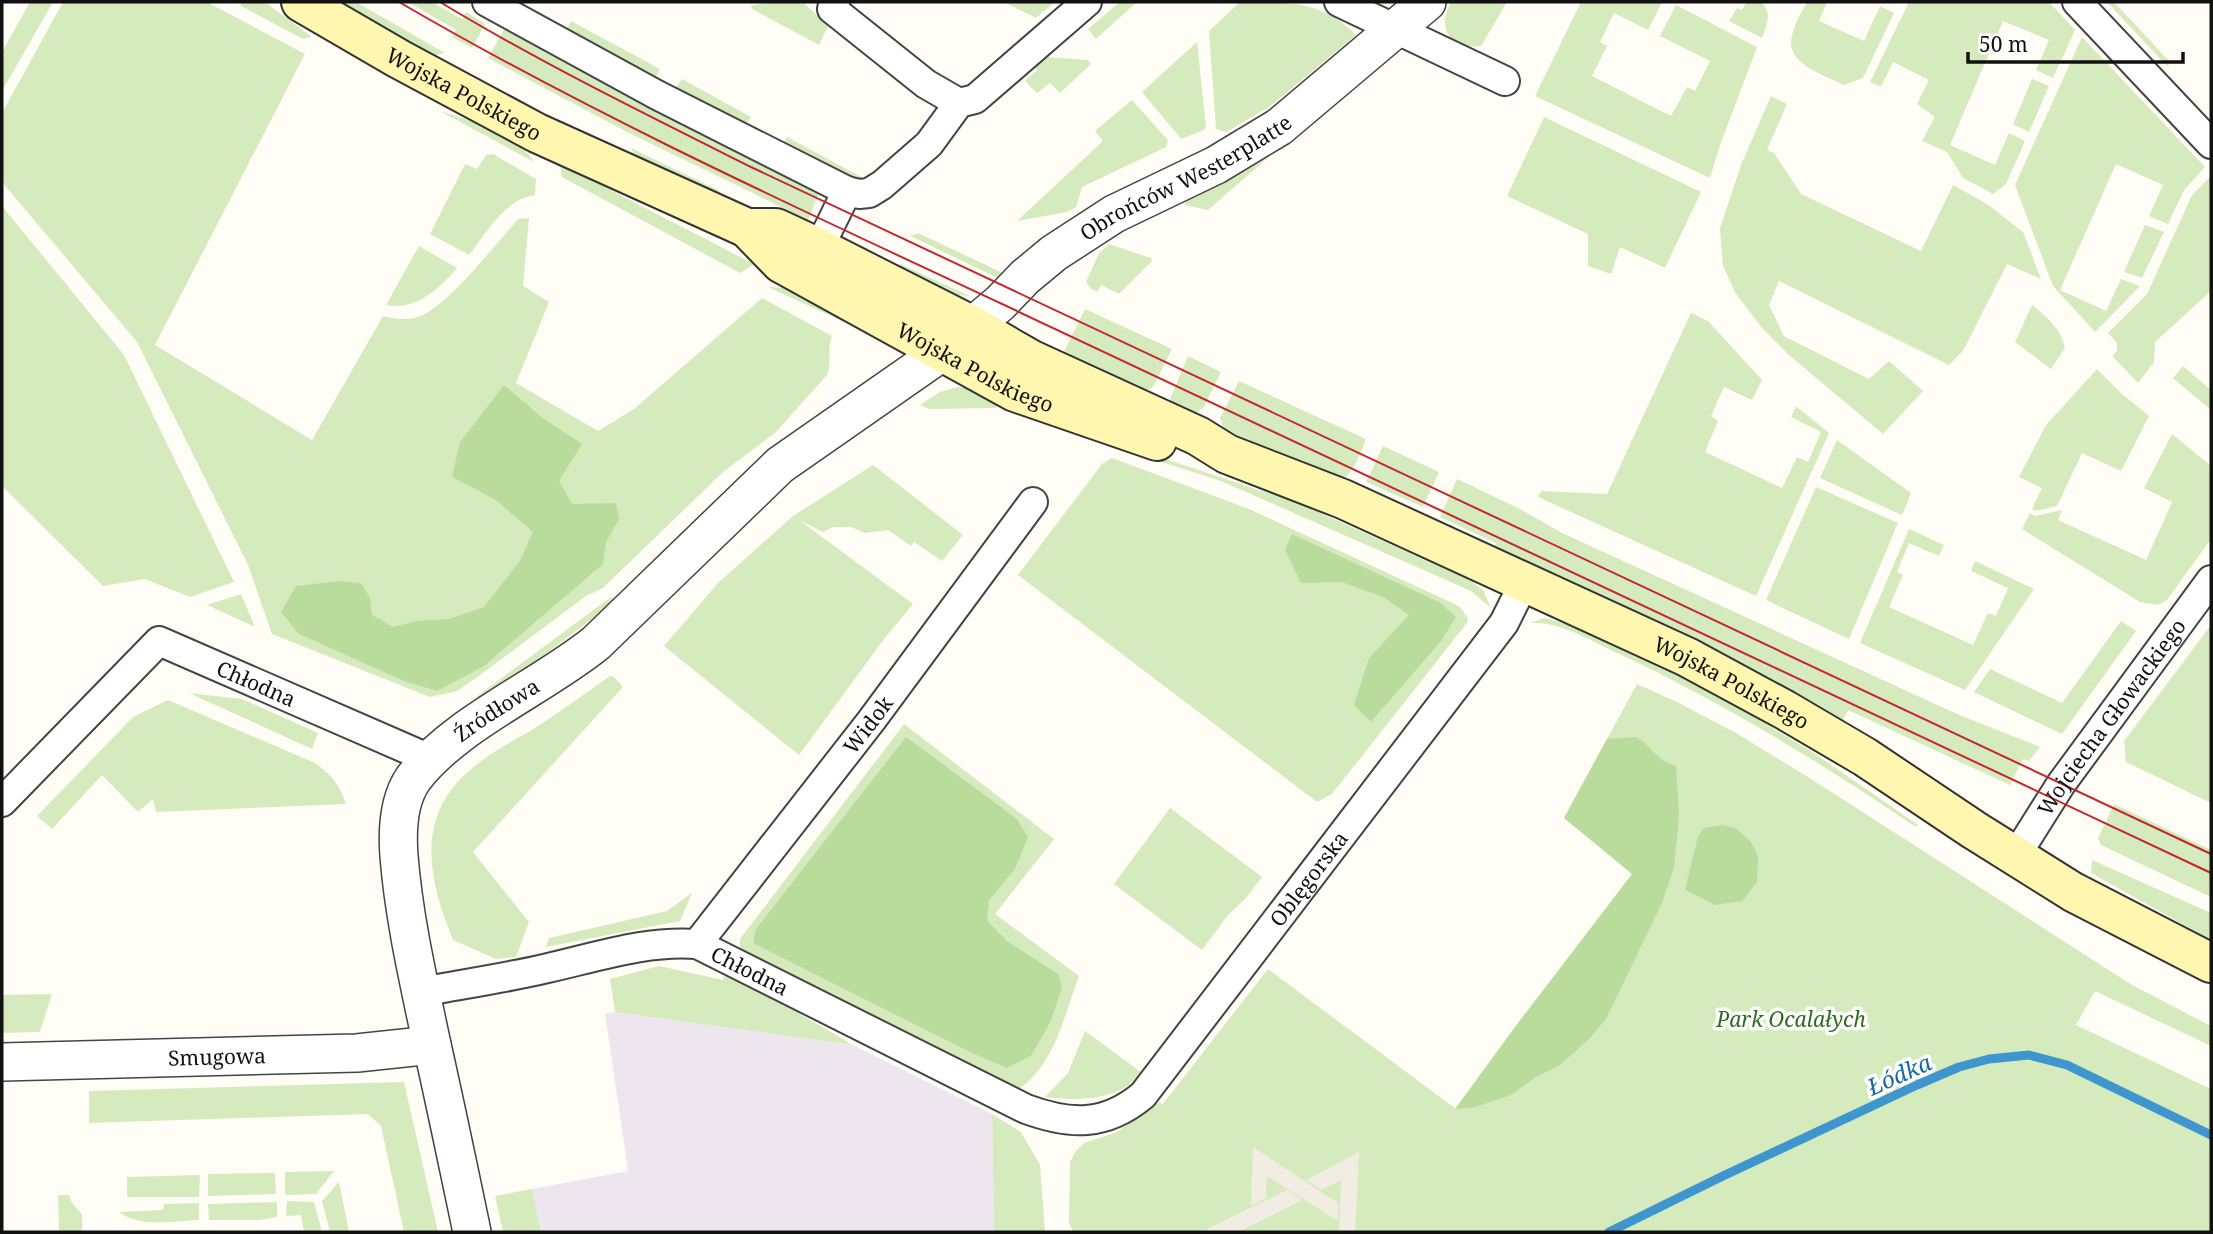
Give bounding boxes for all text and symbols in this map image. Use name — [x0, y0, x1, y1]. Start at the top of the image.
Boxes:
scale bar — [1968, 21, 2183, 65]
text: 50 m — [1979, 30, 2028, 58]
street label: Wojska Polskiego — [381, 40, 547, 147]
street label: Obrońców Westerplatte — [1074, 108, 1297, 247]
street label: Wojska Polskiego — [892, 316, 1057, 418]
street label: Wojciecha Głowackiego — [2031, 613, 2192, 821]
street label: Wojska Polskiego — [1649, 630, 1815, 735]
street label: Chłodna — [212, 654, 300, 713]
street label: Źródłowa — [448, 672, 544, 748]
street label: Widok — [837, 689, 899, 759]
street label: Oblęgorska — [1263, 825, 1354, 932]
street label: Chłodna — [706, 939, 793, 1002]
park label: Park Ocalałych — [1715, 1005, 1866, 1033]
street label: Smugowa — [168, 1041, 266, 1072]
water label: Łódka — [1861, 1045, 1937, 1103]

